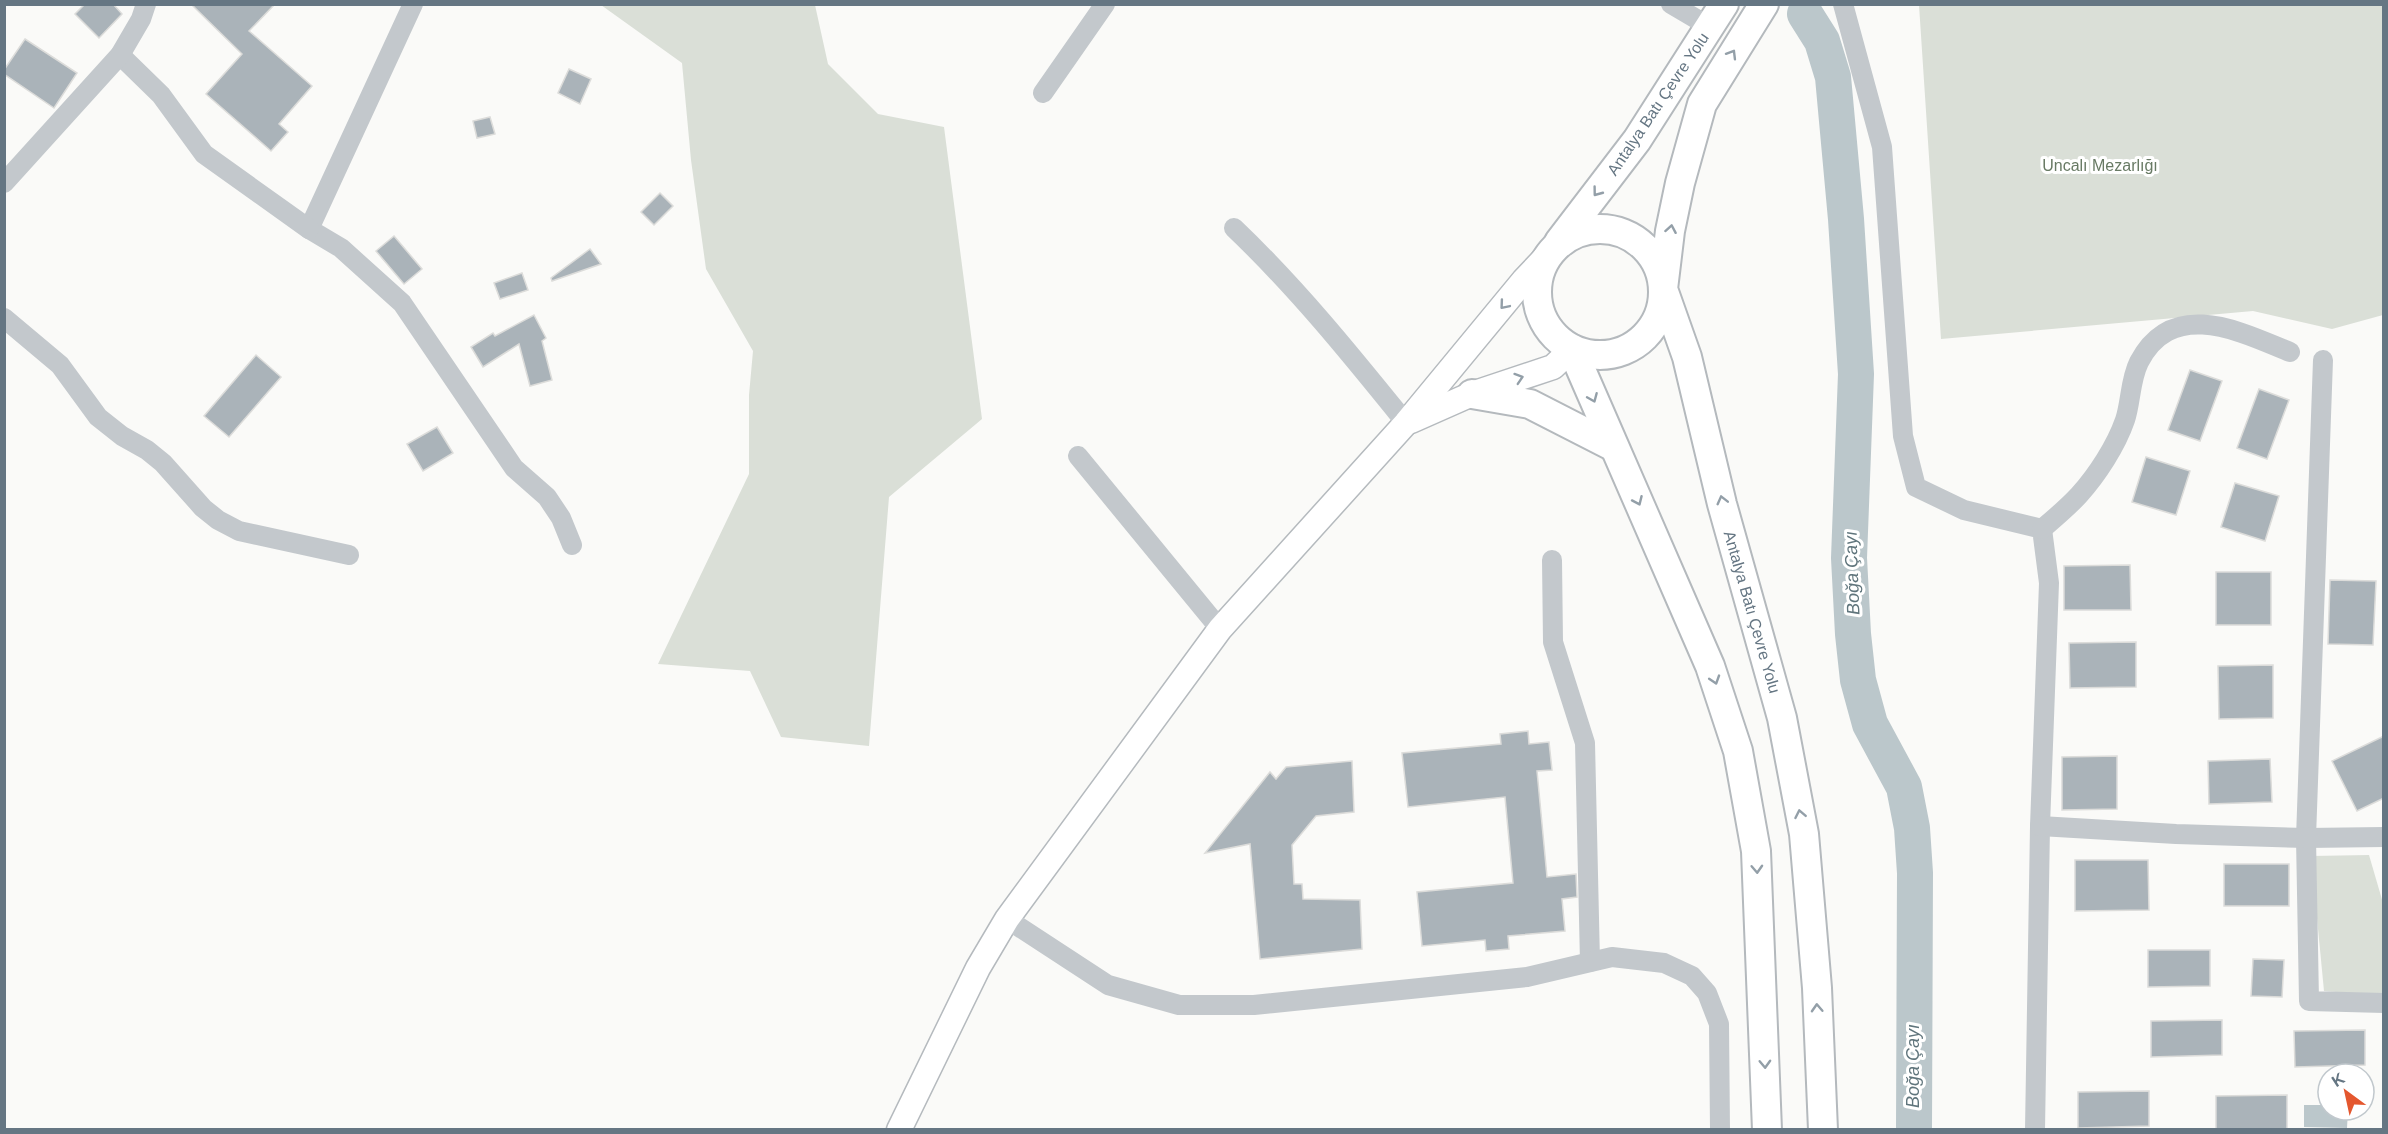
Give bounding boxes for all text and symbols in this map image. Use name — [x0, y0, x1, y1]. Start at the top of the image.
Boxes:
street label: Antalya Batı Çevre Yolu — [1604, 30, 1712, 178]
one-way arrow — [1725, 50, 1737, 60]
park label: Uncalı Mezarlığı — [2042, 157, 2158, 174]
one-way arrow — [1594, 185, 1605, 196]
one-way arrow — [1664, 225, 1677, 235]
one-way arrow — [1500, 298, 1511, 309]
one-way arrow — [1513, 373, 1524, 386]
one-way arrow — [1586, 392, 1598, 403]
one-way arrow — [1631, 494, 1643, 505]
one-way arrow — [1716, 495, 1729, 505]
street label: Antalya Batı Çevre Yolu — [1721, 529, 1783, 695]
water label: Boğa Çayı — [1841, 531, 1863, 615]
one-way arrow — [1707, 674, 1720, 685]
one-way arrow — [1794, 809, 1807, 819]
one-way arrow — [1751, 865, 1764, 874]
one-way arrow — [1811, 1004, 1824, 1013]
water label: Boğa Çayı — [1903, 1024, 1923, 1108]
one-way arrow — [1759, 1060, 1772, 1069]
north arrow — [2316, 1062, 2376, 1122]
text: K — [2329, 1069, 2348, 1090]

